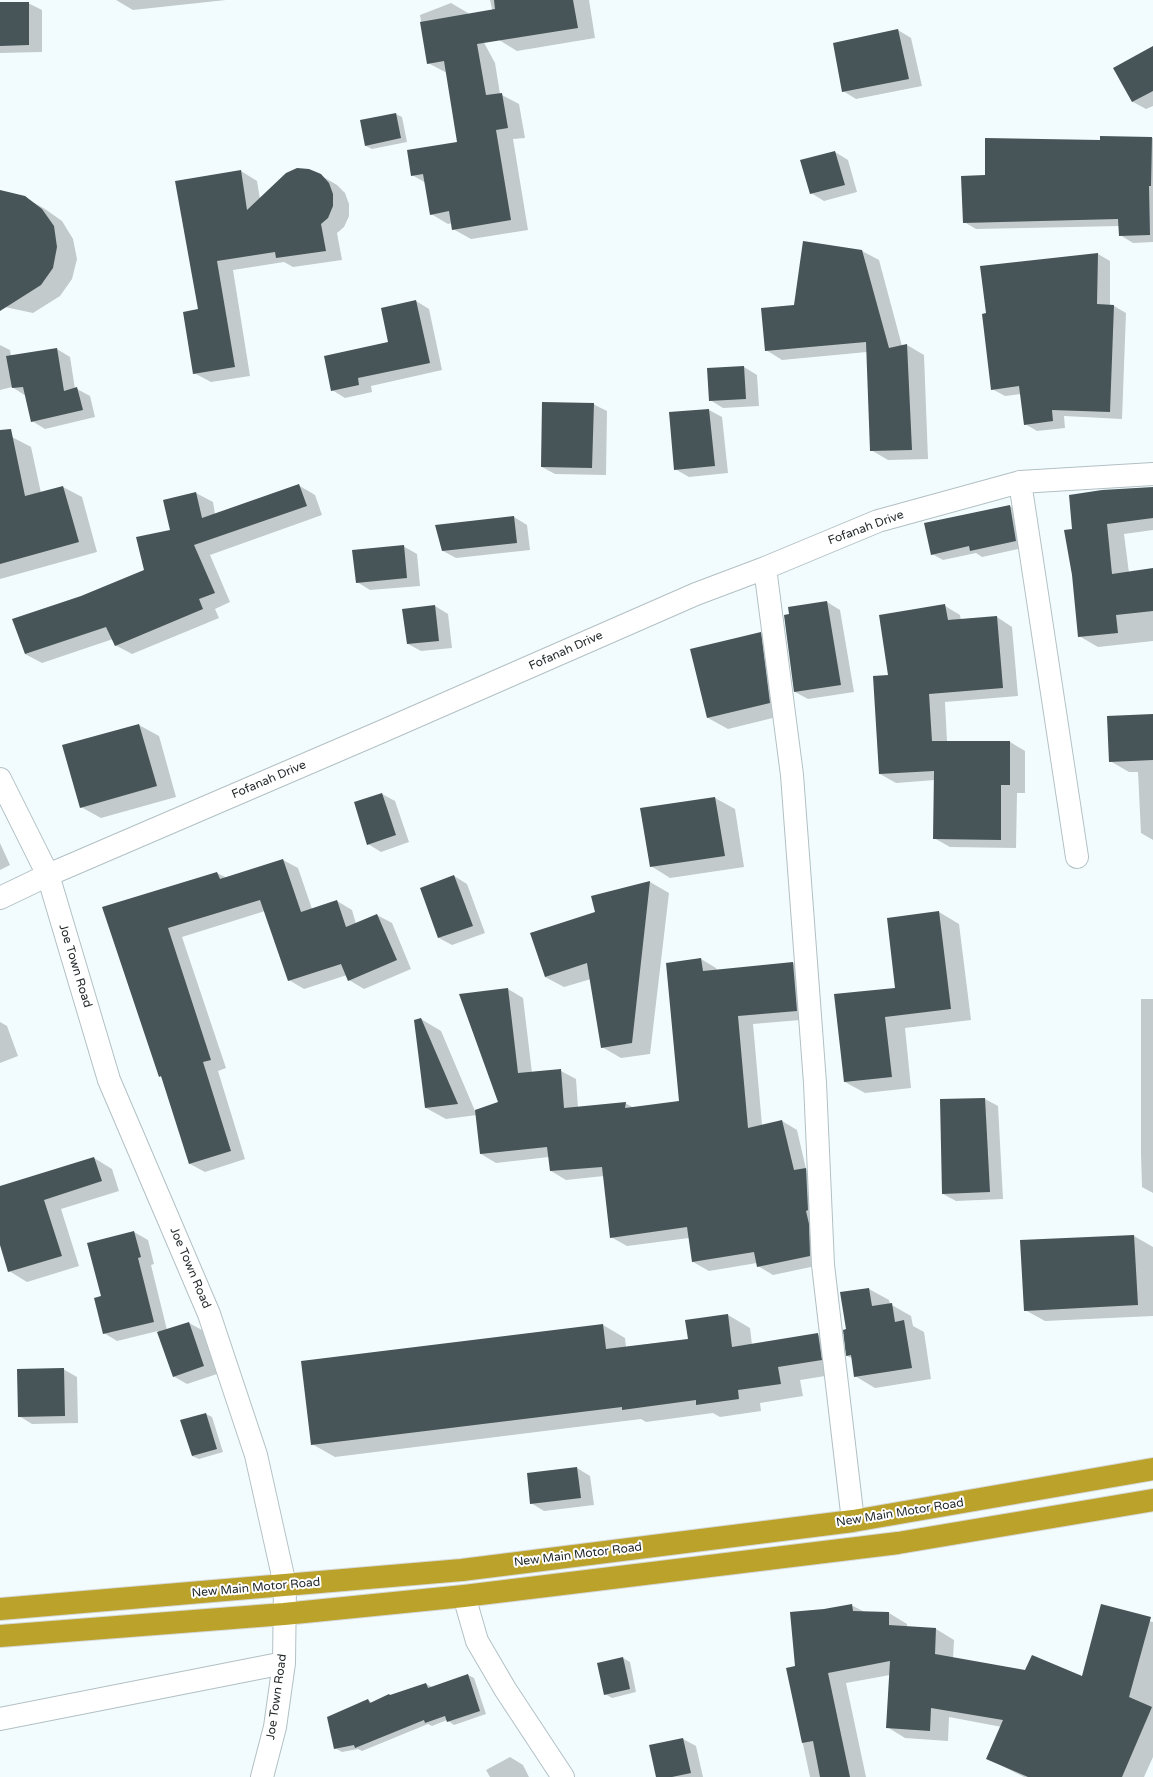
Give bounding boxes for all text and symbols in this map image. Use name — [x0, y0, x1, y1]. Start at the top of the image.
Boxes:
street label: Fofanah Drive — [826, 508, 906, 548]
street label: Fofanah Drive — [527, 628, 605, 674]
street label: Fofanah Drive — [230, 758, 308, 802]
street label: Joe Town Road — [55, 922, 95, 1010]
street label: Joe Town Road — [166, 1225, 214, 1311]
street label: New Main Motor Road — [835, 1496, 965, 1530]
street label: New Main Motor Road — [513, 1540, 643, 1570]
street label: New Main Motor Road — [191, 1575, 321, 1601]
street label: Joe Town Road — [264, 1653, 290, 1741]

